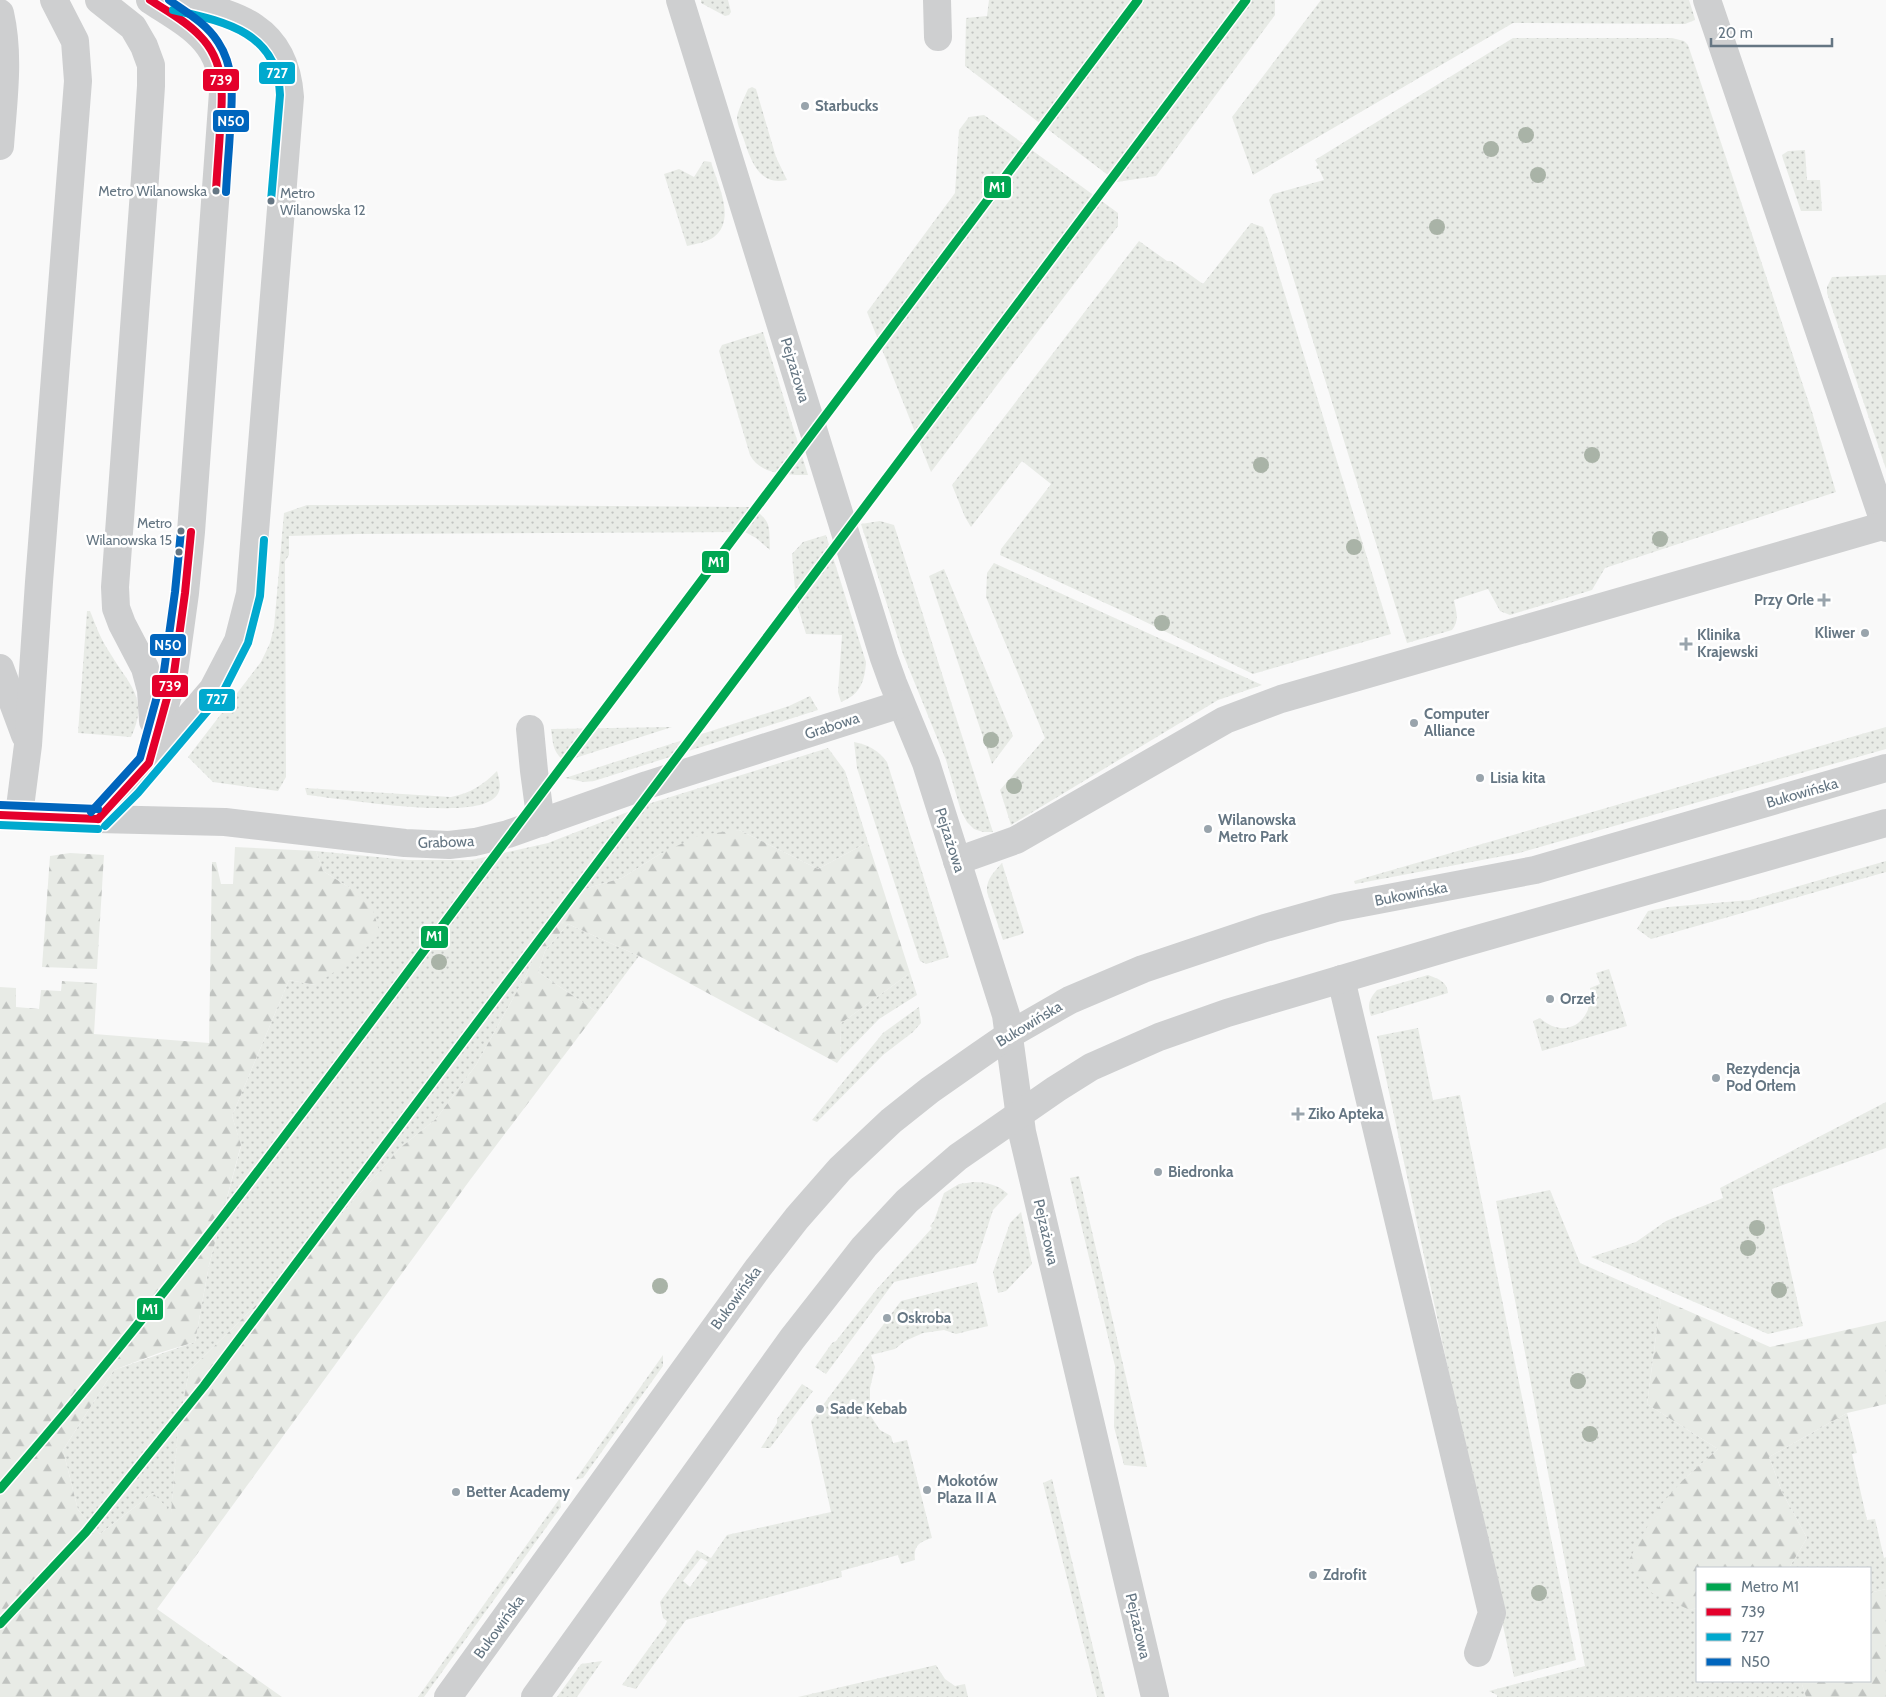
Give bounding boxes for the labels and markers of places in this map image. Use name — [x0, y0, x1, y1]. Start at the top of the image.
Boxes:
place label: Starbucks — [815, 97, 878, 115]
marker: Starbucks — [799, 100, 811, 112]
place label: Metro Wilanowska — [98, 182, 207, 200]
place label: Metro Wilanowska 12 — [280, 184, 366, 219]
marker: Metro Wilanowska — [211, 186, 221, 196]
marker: Metro Wilanowska 12 — [266, 196, 276, 206]
place label: Metro Wilanowska 15 — [86, 514, 172, 549]
marker: Metro Wilanowska 15 — [176, 526, 186, 536]
unlabelled marker — [174, 547, 184, 557]
place label: Przy Orle — [1754, 591, 1814, 609]
marker: Przy Orle — [1818, 594, 1830, 606]
place label: Kliwer — [1815, 624, 1855, 642]
place label: Klinika Krajewski — [1697, 626, 1758, 661]
marker: Kliwer — [1859, 627, 1871, 639]
marker: Klinika Krajewski — [1679, 637, 1693, 651]
place label: Computer Alliance — [1424, 705, 1489, 740]
marker: Computer Alliance — [1408, 717, 1420, 729]
place label: Lisia kita — [1490, 769, 1546, 787]
marker: Lisia kita — [1474, 772, 1486, 784]
place label: Wilanowska Metro Park — [1218, 811, 1297, 846]
marker: Wilanowska Metro Park — [1202, 823, 1214, 835]
place label: Orzeł — [1560, 990, 1595, 1008]
marker: Orzeł — [1544, 993, 1556, 1005]
place label: Rezydencja Pod Orłem — [1726, 1060, 1801, 1095]
marker: Rezydencja Pod Orłem — [1710, 1072, 1722, 1084]
place label: Ziko Apteka — [1308, 1105, 1385, 1123]
marker: Ziko Apteka — [1292, 1108, 1304, 1120]
place label: Biedronka — [1168, 1163, 1234, 1181]
marker: Biedronka — [1152, 1166, 1164, 1178]
place label: Oskroba — [897, 1309, 952, 1327]
marker: Oskroba — [881, 1312, 893, 1324]
place label: Sade Kebab — [830, 1400, 907, 1418]
marker: Sade Kebab — [814, 1403, 826, 1415]
place label: Mokotów Plaza II A — [937, 1472, 998, 1507]
place label: Better Academy — [466, 1483, 571, 1501]
marker: Mokotów Plaza II A — [921, 1484, 933, 1496]
marker: Better Academy — [450, 1486, 462, 1498]
place label: Zdrofit — [1323, 1566, 1367, 1584]
marker: Zdrofit — [1307, 1569, 1319, 1581]

